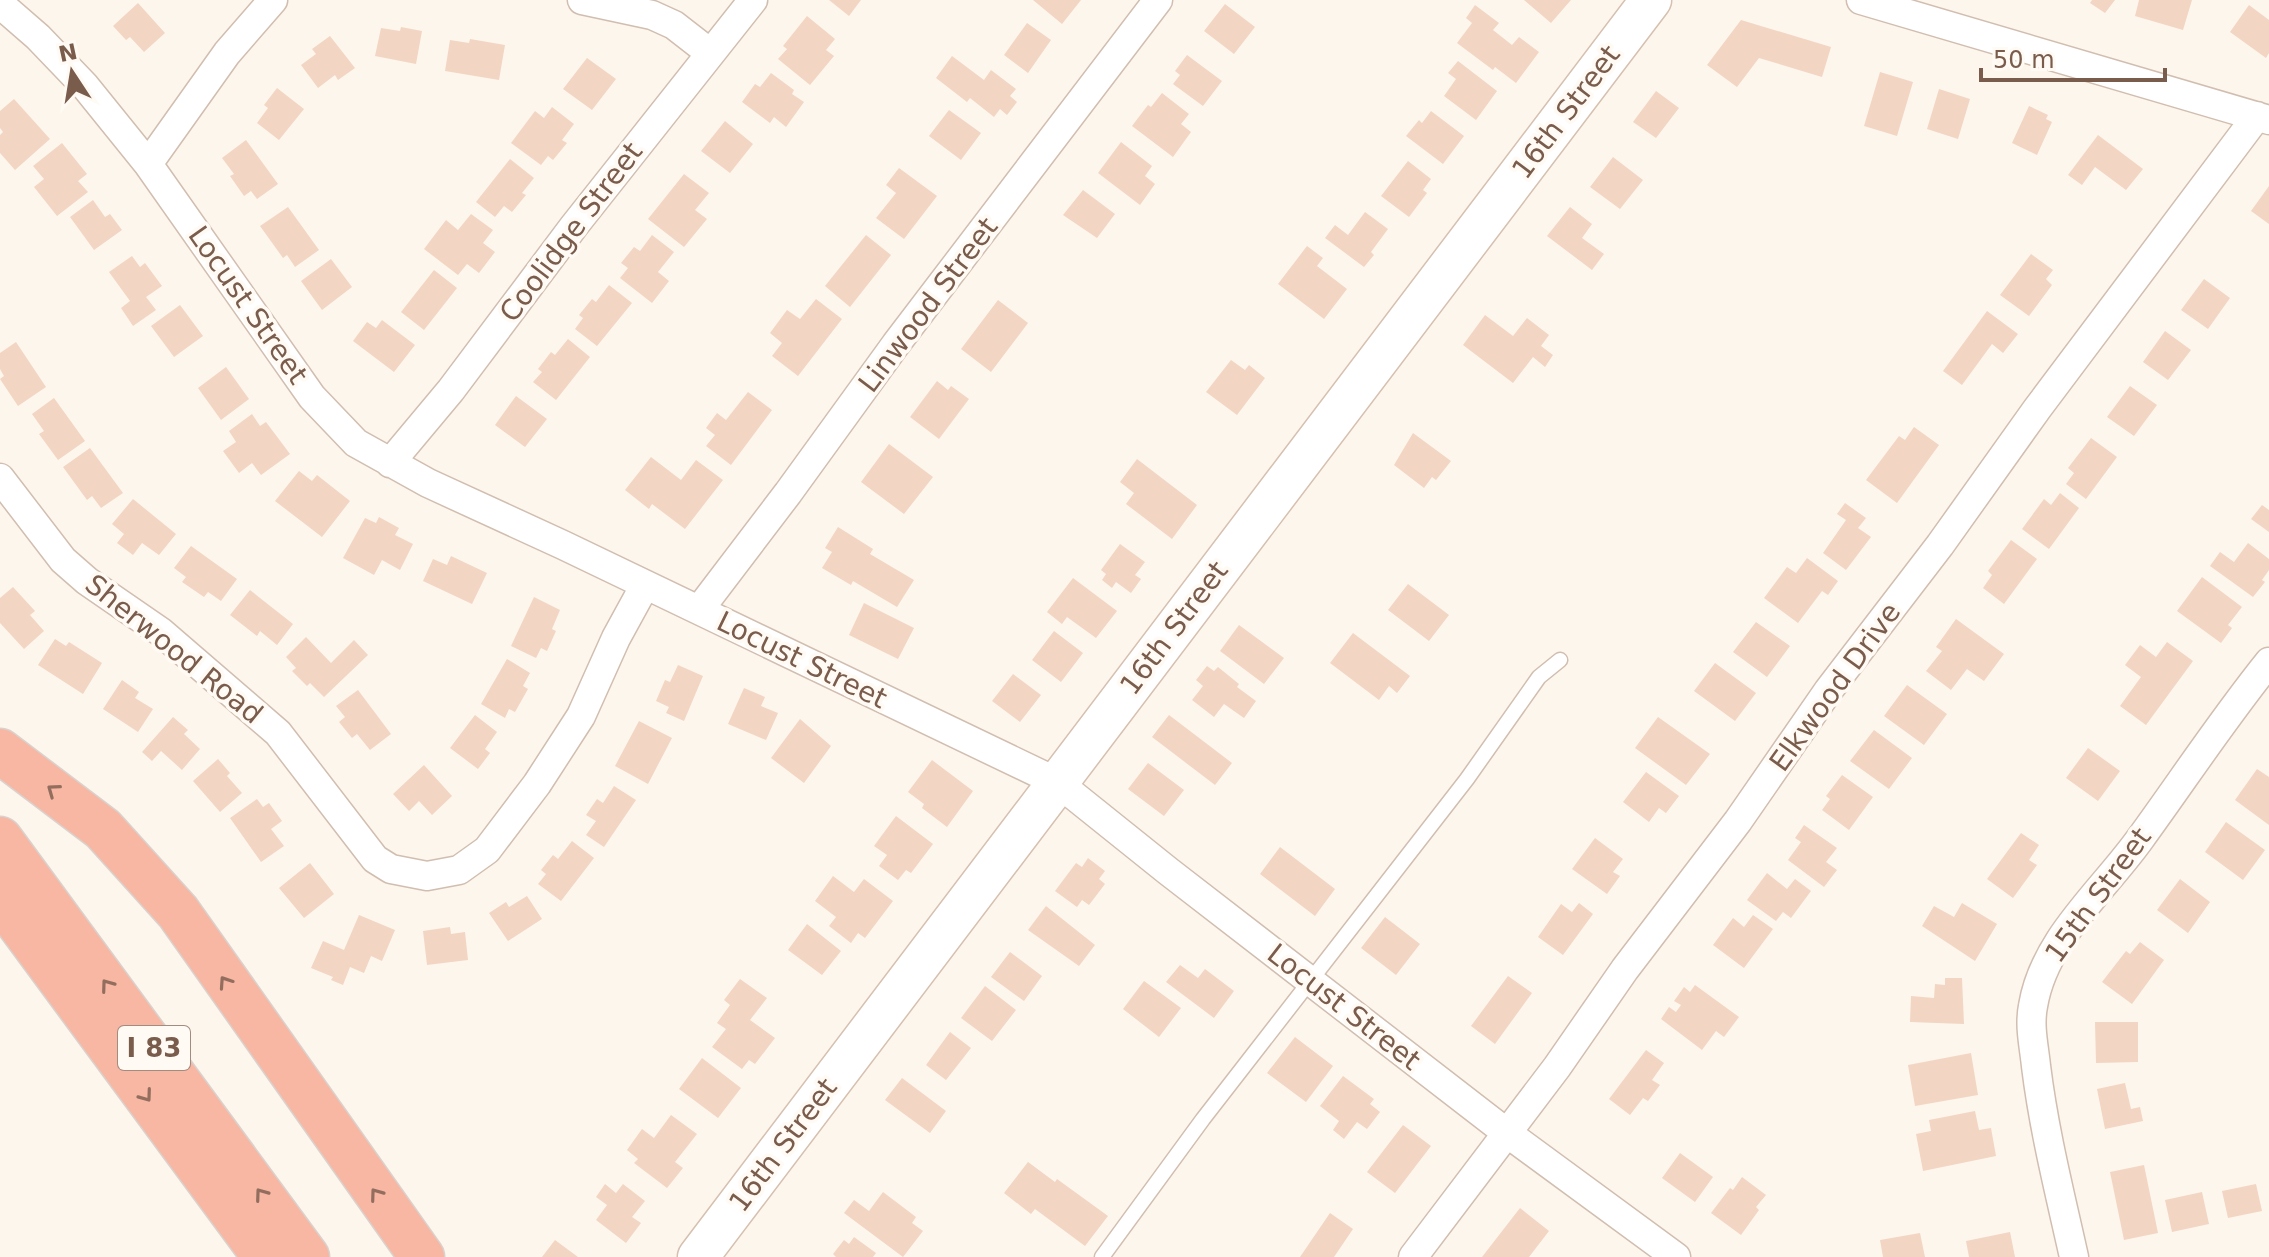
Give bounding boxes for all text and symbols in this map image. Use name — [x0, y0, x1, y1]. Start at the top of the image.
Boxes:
north arrow — [32, 32, 112, 112]
scale bar — [1981, 32, 2165, 82]
text: N — [56, 39, 80, 67]
street label: 16th Street — [1505, 39, 1627, 185]
text: 50 m — [1993, 46, 2055, 74]
street label: Coolidge Street — [493, 136, 649, 328]
street label: Linwood Street — [852, 211, 1004, 399]
street label: Locust Street — [181, 220, 315, 390]
street label: 16th Street — [1113, 555, 1235, 701]
street label: Sherwood Road — [79, 567, 269, 731]
street label: Elkwood Drive — [1763, 596, 1907, 778]
street label: Locust Street — [712, 605, 892, 715]
one-way arrow — [47, 785, 61, 800]
street label: 15th Street — [2038, 821, 2158, 969]
street label: Locust Street — [1261, 937, 1427, 1077]
one-way arrow — [220, 976, 235, 990]
one-way arrow — [102, 979, 117, 993]
road number: I 83 — [118, 1026, 190, 1070]
street label: 16th Street — [722, 1072, 844, 1218]
one-way arrow — [136, 1087, 151, 1102]
one-way arrow — [256, 1188, 271, 1203]
one-way arrow — [371, 1188, 386, 1202]

